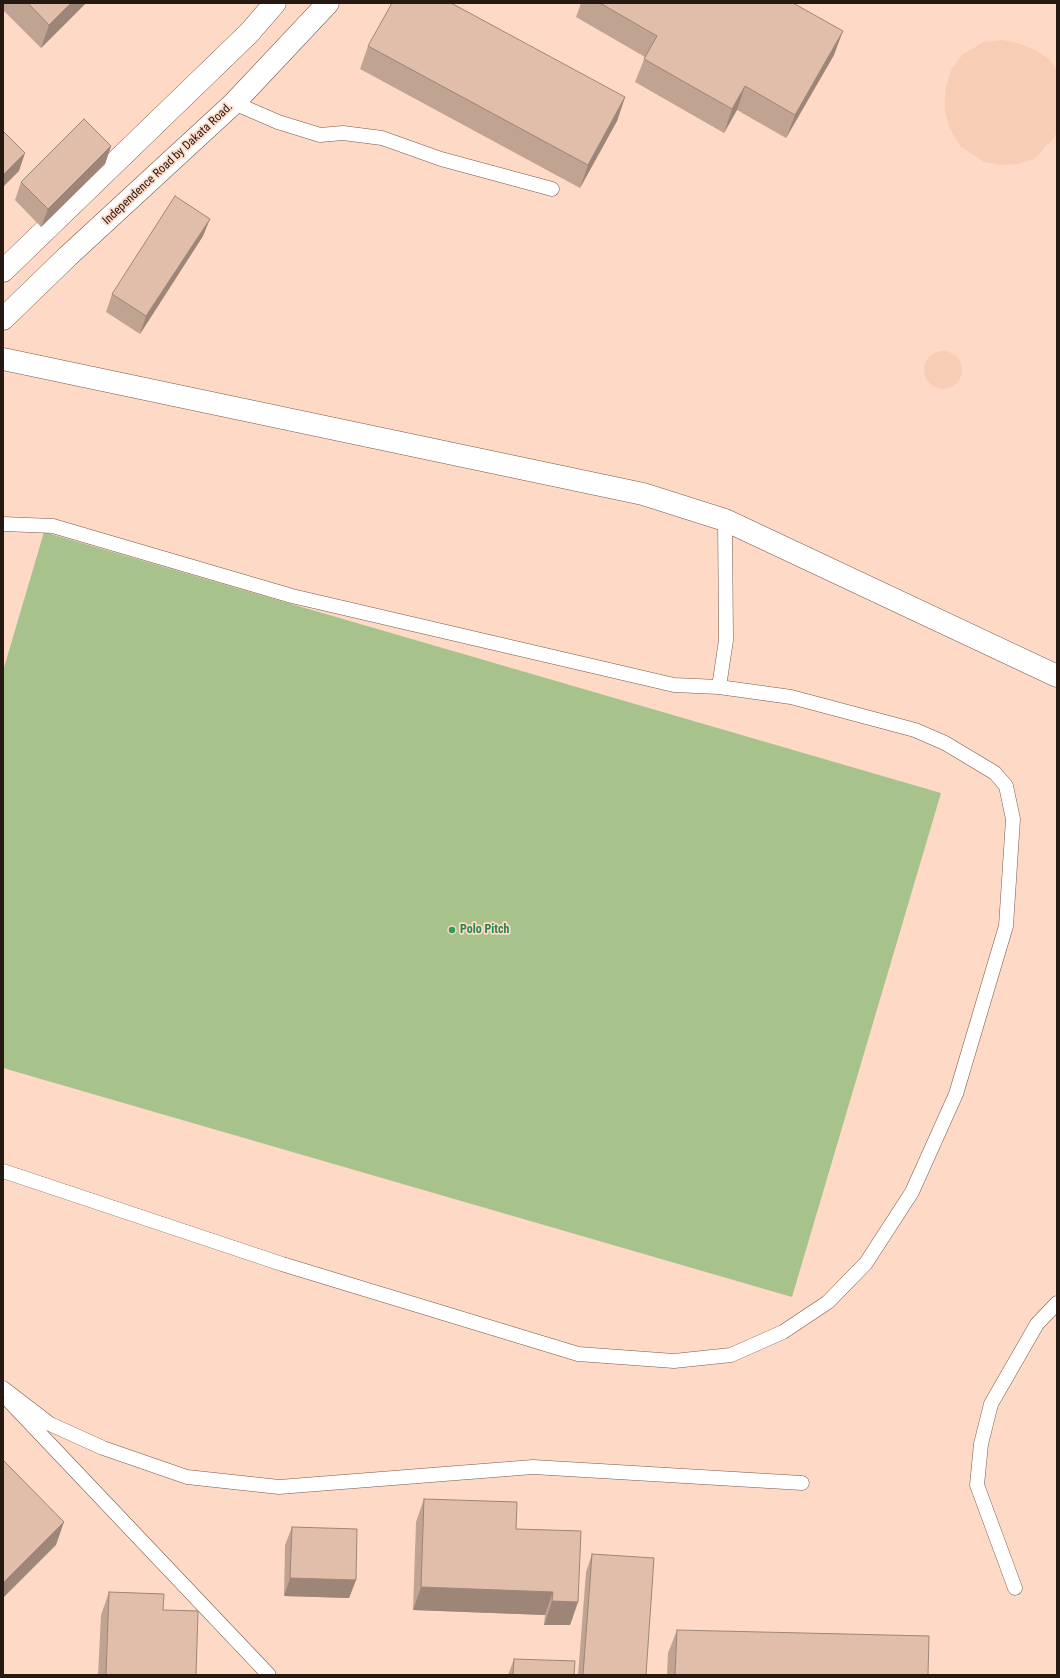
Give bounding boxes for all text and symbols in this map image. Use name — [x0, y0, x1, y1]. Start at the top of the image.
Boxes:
street label: Independence Road by Dakata Road. — [100, 100, 236, 228]
place label: Polo Pitch — [460, 923, 509, 937]
marker: Polo Pitch — [447, 925, 457, 935]

